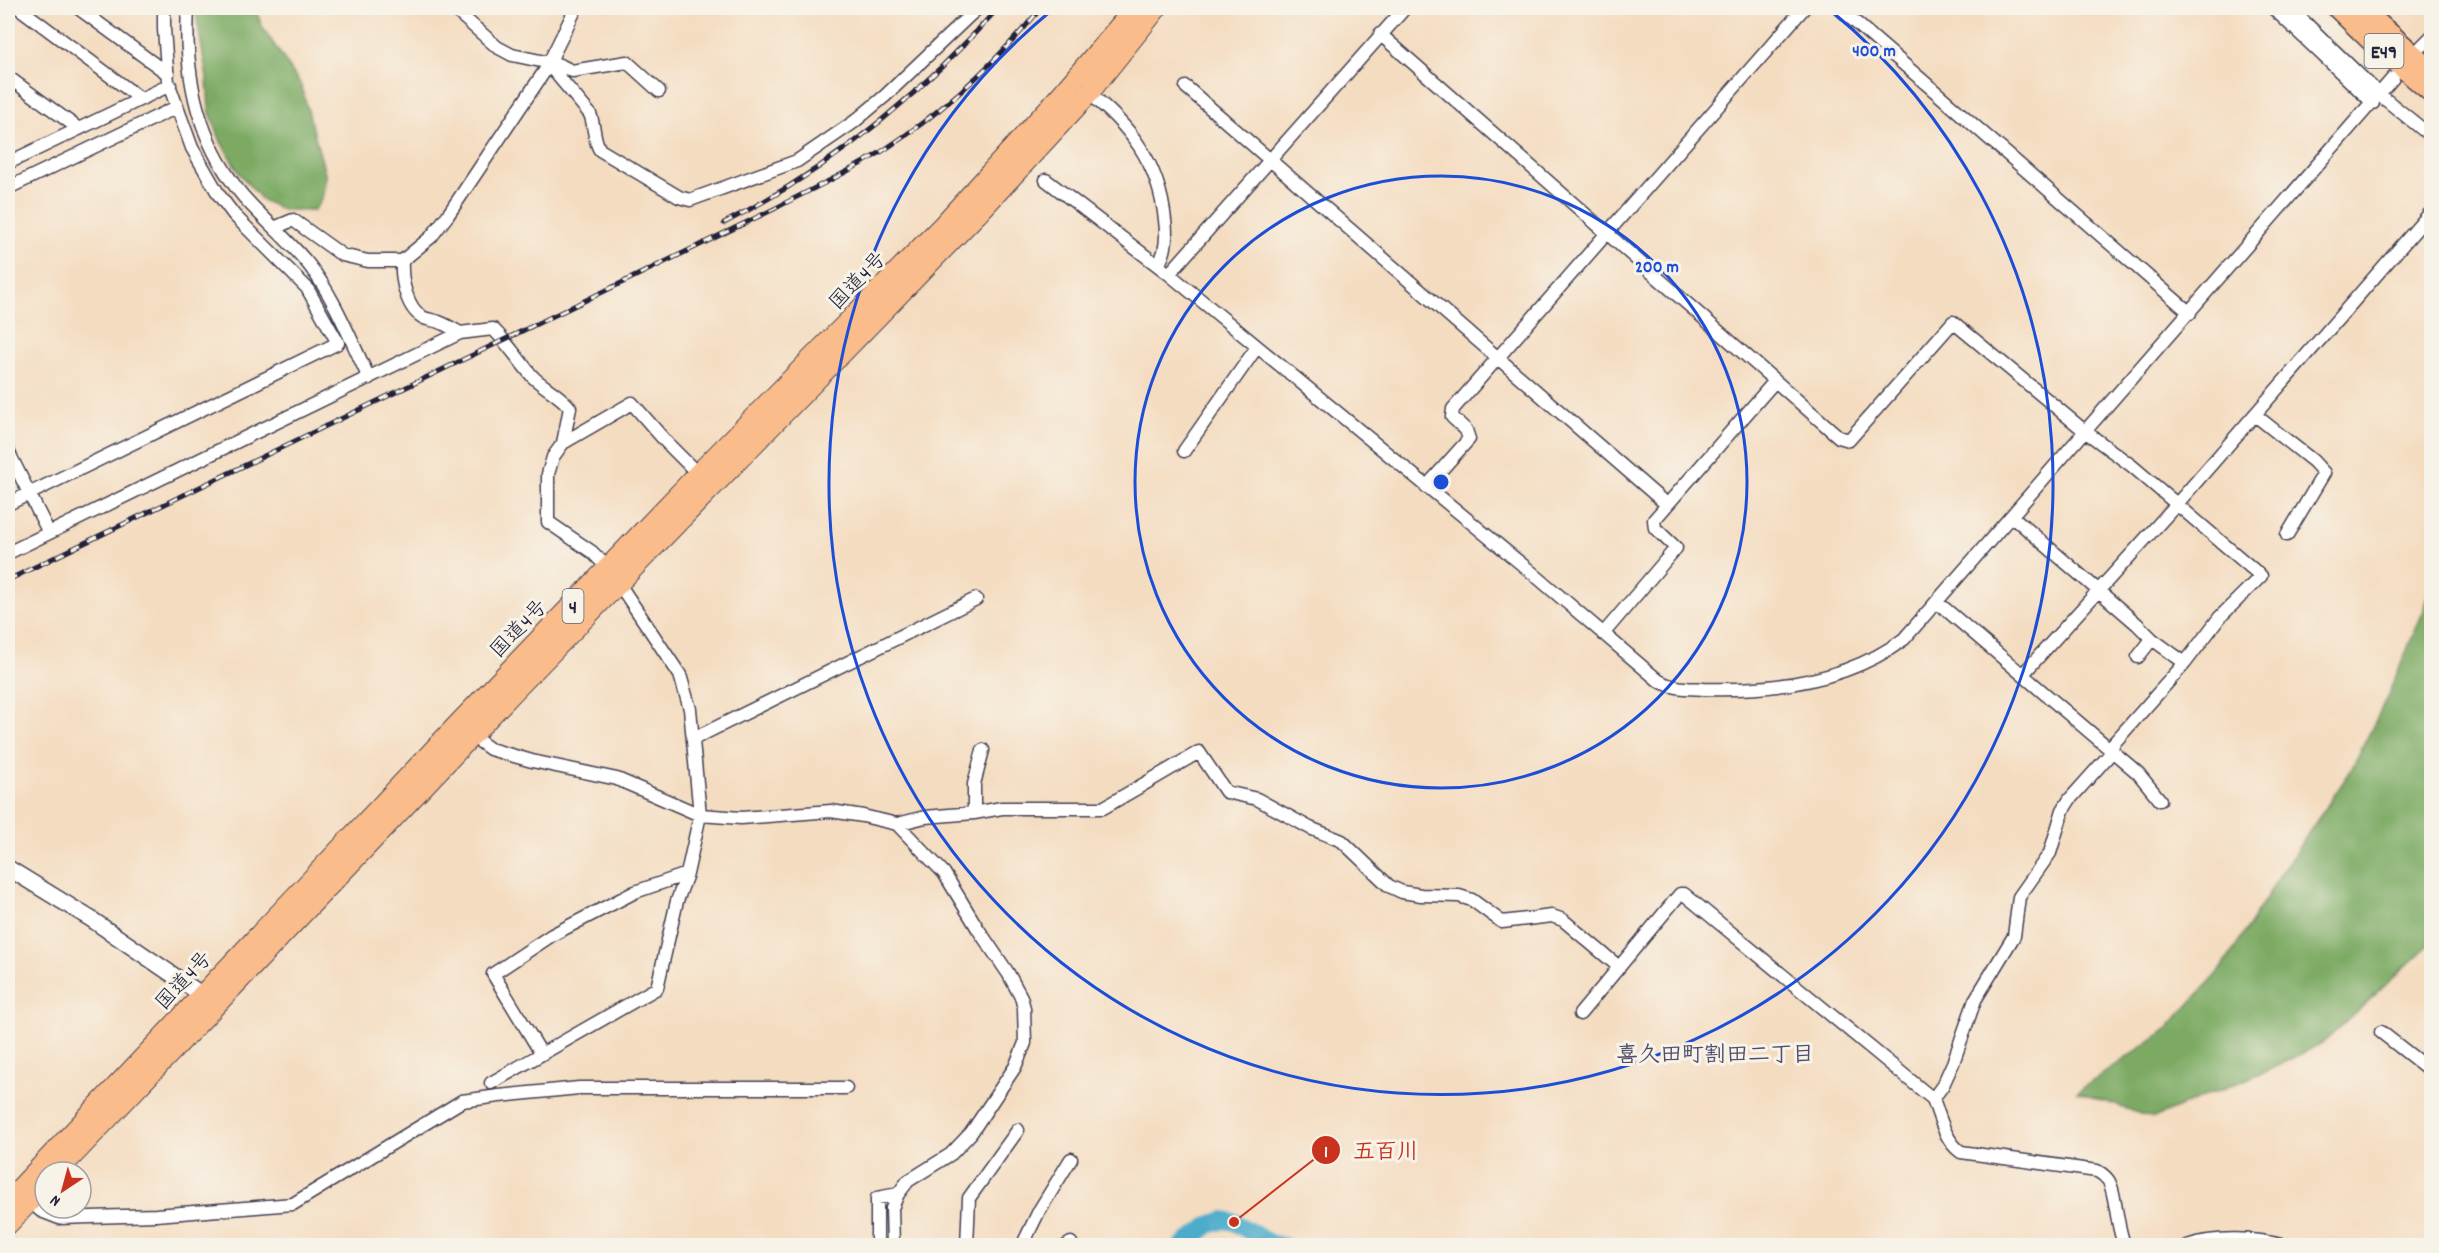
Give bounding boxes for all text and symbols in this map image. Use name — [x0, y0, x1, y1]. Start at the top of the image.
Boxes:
road number: E49 — [2364, 34, 2404, 68]
text: 400 m — [1852, 40, 1896, 65]
street label: 国道4号 — [823, 246, 895, 318]
text: 200 m — [1635, 256, 1679, 281]
centre of rings — [1431, 472, 1451, 492]
road number: 4 — [562, 589, 584, 623]
street label: 国道4号 — [484, 594, 556, 666]
street label: 国道4号 — [150, 946, 221, 1019]
district label: 喜久田町割田二丁目 — [1616, 1041, 1814, 1072]
callout: 五百川 — [1311, 1130, 1431, 1170]
text: 五百川 — [1353, 1138, 1419, 1169]
text: 1 — [1324, 1141, 1328, 1166]
north arrow — [33, 1160, 93, 1220]
text: N — [46, 1188, 66, 1212]

